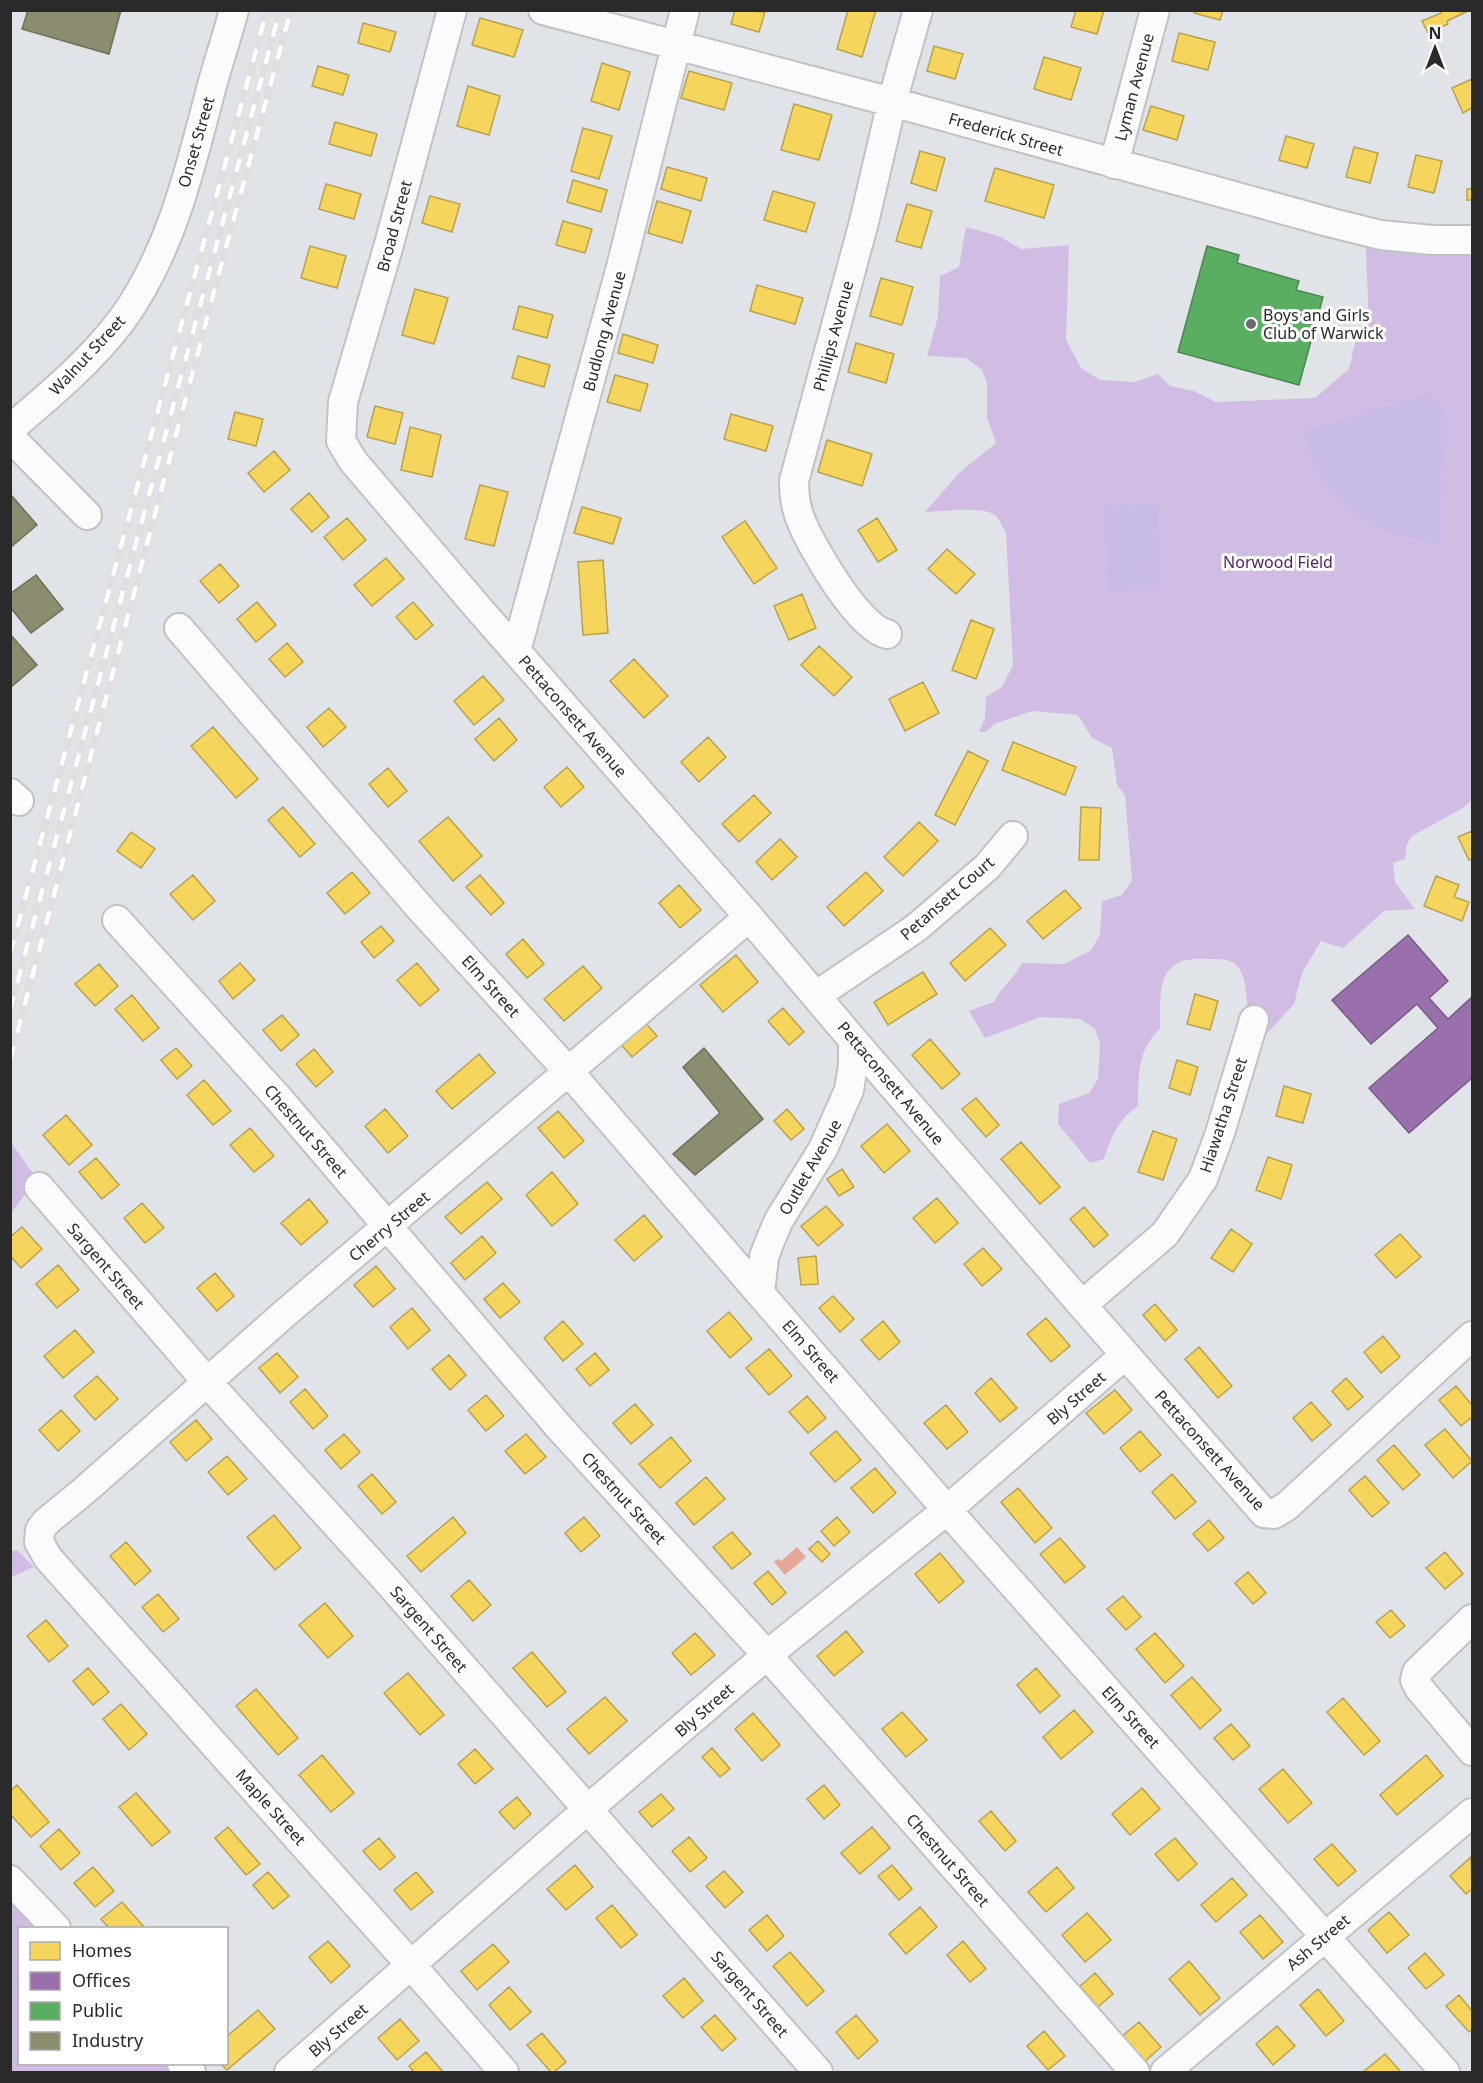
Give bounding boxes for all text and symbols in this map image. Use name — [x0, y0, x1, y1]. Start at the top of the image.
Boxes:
north arrow — [1405, 18, 1465, 78]
text: N — [1428, 22, 1442, 44]
street label: Lyman Avenue — [1109, 31, 1159, 143]
street label: Onset Street — [173, 94, 220, 190]
street label: Frederick Street — [946, 107, 1066, 161]
street label: Broad Street — [371, 178, 417, 274]
street label: Budlong Avenue — [577, 268, 631, 394]
street label: Phillips Avenue — [808, 278, 858, 394]
place label: Boys and Girls Club of Warwick — [1263, 304, 1384, 344]
street label: Walnut Street — [44, 310, 130, 400]
marker: Boys and Girls Club of Warwick — [1244, 317, 1258, 331]
park label: Norwood Field — [1223, 551, 1333, 573]
street label: Pettaconsett Avenue — [514, 650, 632, 782]
street label: Petansett Court — [895, 851, 999, 945]
street label: Elm Street — [457, 950, 525, 1022]
street label: Pettaconsett Avenue — [833, 1017, 949, 1149]
street label: Hiawatha Street — [1194, 1054, 1252, 1175]
street label: Chestnut Street — [259, 1080, 353, 1182]
street label: Outlet Avenue — [774, 1115, 846, 1219]
street label: Cherry Street — [344, 1186, 434, 1266]
street label: Sargent Street — [62, 1218, 150, 1314]
street label: Elm Street — [777, 1315, 845, 1387]
street label: Bly Street — [1042, 1366, 1110, 1430]
street label: Pettaconsett Avenue — [1150, 1385, 1270, 1515]
street label: Chestnut Street — [577, 1447, 671, 1549]
street label: Sargent Street — [385, 1581, 473, 1677]
street label: Bly Street — [670, 1678, 738, 1742]
street label: Elm Street — [1097, 1681, 1165, 1753]
street label: Maple Street — [231, 1764, 311, 1850]
street label: Chestnut Street — [901, 1809, 995, 1911]
street label: Ash Street — [1282, 1909, 1355, 1975]
legend — [18, 1927, 228, 2065]
text: Homes — [72, 1938, 132, 1962]
street label: Sargent Street — [706, 1946, 794, 2042]
text: Offices — [72, 1968, 131, 1992]
text: Public — [72, 1998, 123, 2022]
street label: Bly Street — [304, 1998, 372, 2062]
text: Industry — [72, 2028, 144, 2052]

